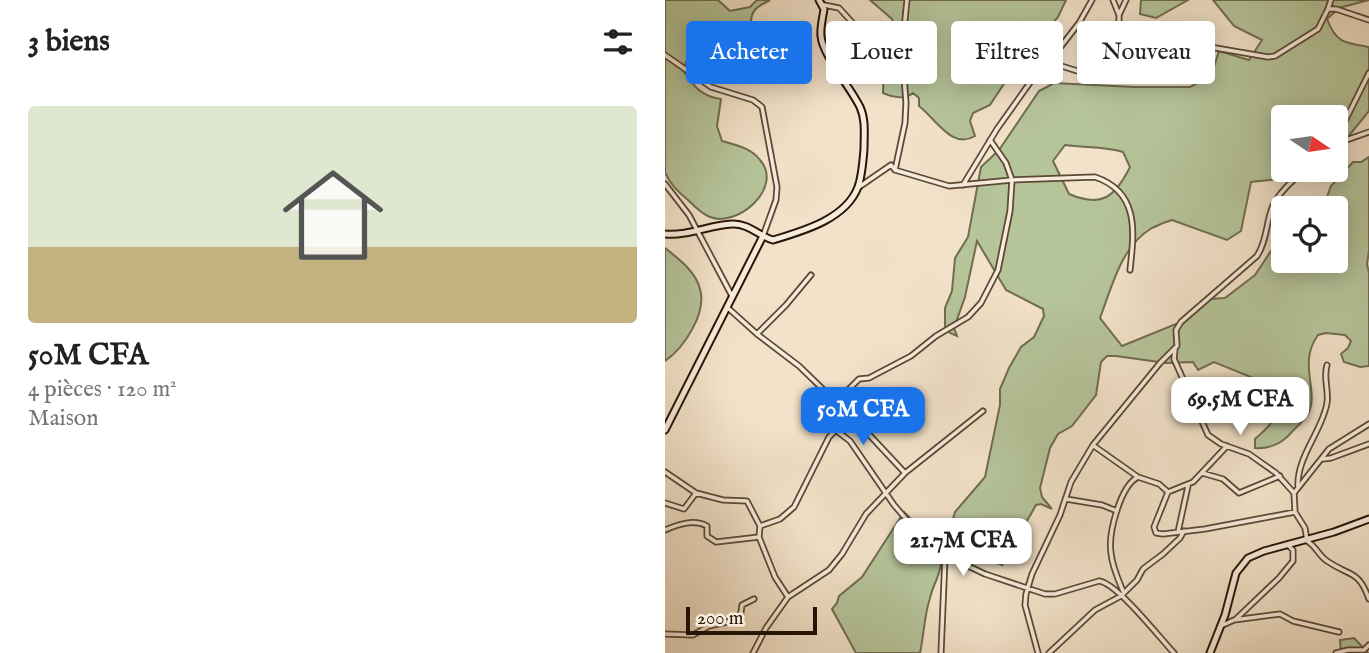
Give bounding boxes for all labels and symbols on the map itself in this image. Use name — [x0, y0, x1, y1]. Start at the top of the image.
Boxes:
north arrow — [1271, 105, 1347, 182]
pin: 69.5M CFA — [1160, 378, 1320, 437]
pin: 50M CFA — [798, 388, 928, 447]
pin: 21.7M CFA — [883, 518, 1043, 578]
scale bar — [686, 604, 817, 636]

